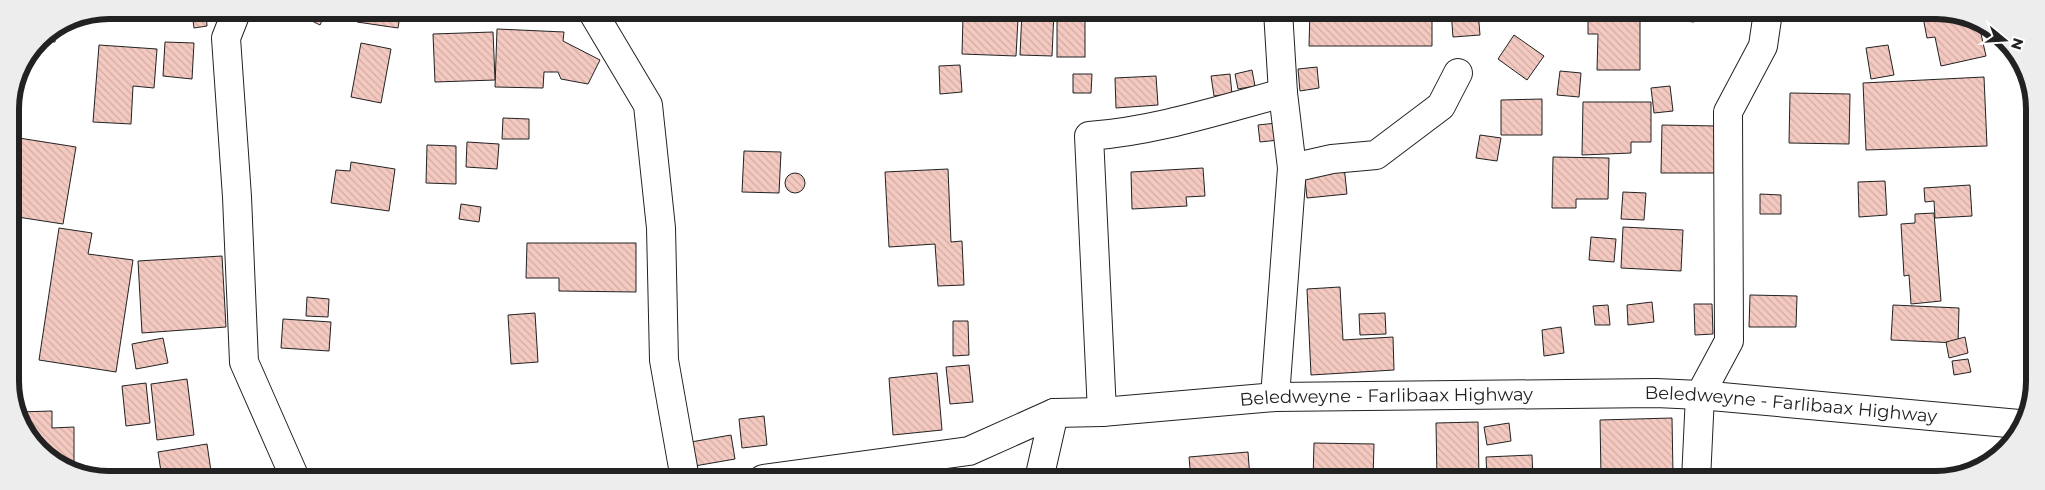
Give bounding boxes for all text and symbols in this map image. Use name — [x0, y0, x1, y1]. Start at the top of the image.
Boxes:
north arrow — [1980, 15, 2030, 65]
text: N — [2007, 36, 2028, 52]
street label: Beledweyne - Farlibaax Highway — [1645, 382, 1938, 428]
street label: Beledweyne - Farlibaax Highway — [1239, 383, 1533, 411]

